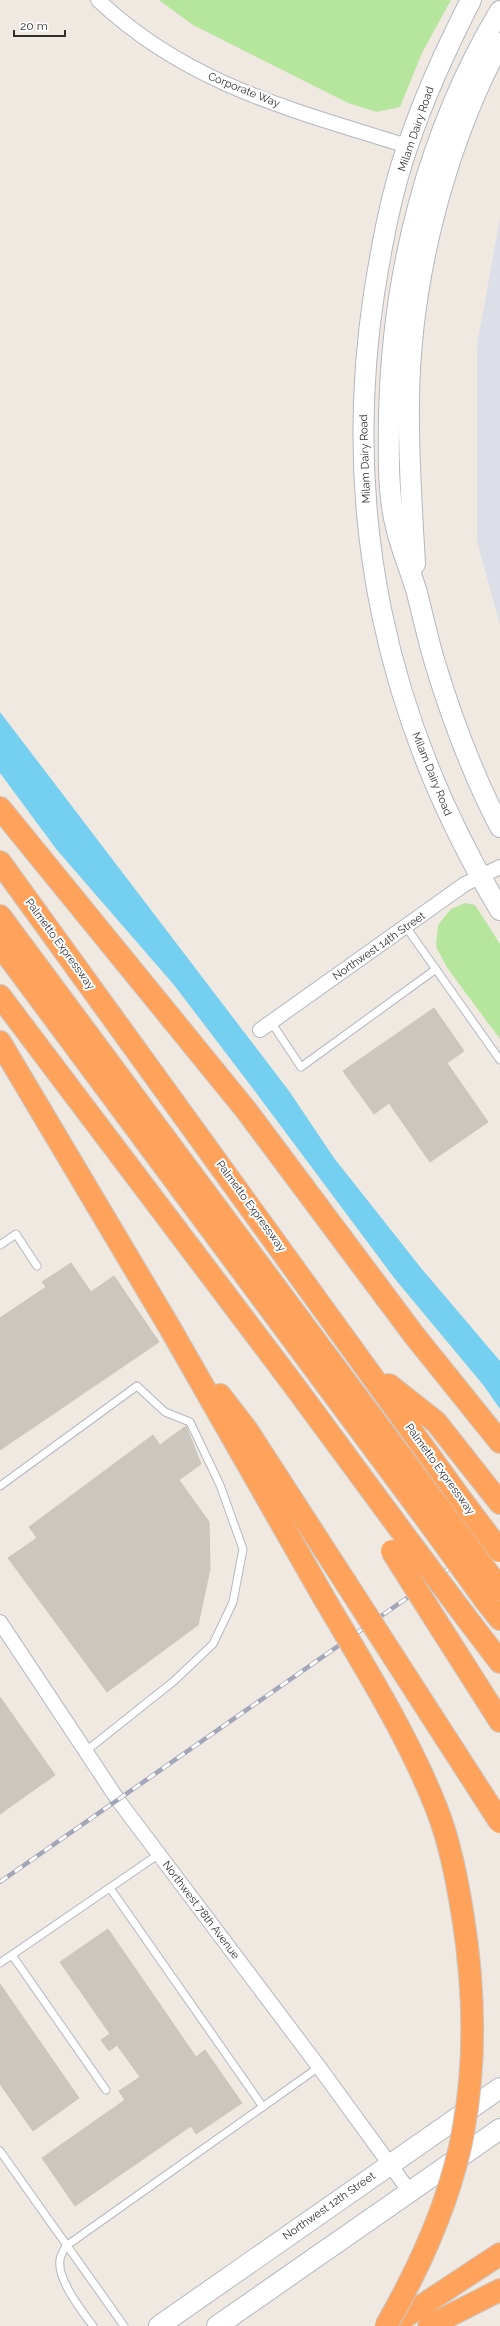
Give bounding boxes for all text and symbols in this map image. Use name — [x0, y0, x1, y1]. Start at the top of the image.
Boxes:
scale bar — [14, 12, 65, 38]
text: 20 m — [20, 19, 48, 33]
street label: Corporate Way — [206, 70, 282, 110]
street label: Milam Dairy Road — [395, 85, 437, 173]
street label: Milam Dairy Road — [357, 414, 373, 504]
street label: Milam Dairy Road — [409, 730, 455, 818]
street label: Palmetto Expressway — [23, 896, 97, 992]
street label: Northwest 14th Street — [330, 909, 428, 983]
street label: Palmetto Expressway — [214, 1158, 288, 1254]
street label: Palmetto Expressway — [403, 1421, 477, 1517]
street label: Northwest 78th Avenue — [160, 1858, 242, 1962]
street label: Northwest 12th Street — [280, 2169, 378, 2243]

